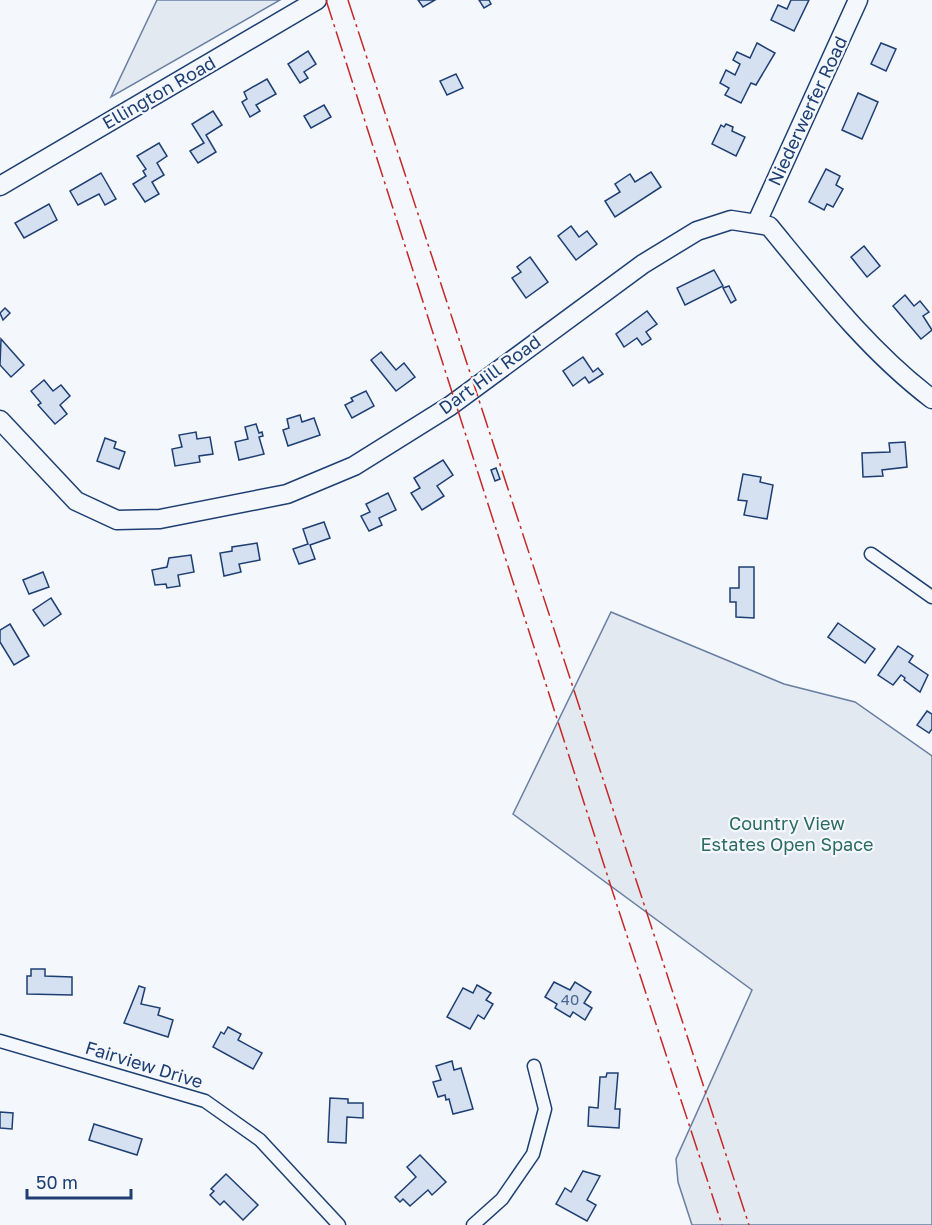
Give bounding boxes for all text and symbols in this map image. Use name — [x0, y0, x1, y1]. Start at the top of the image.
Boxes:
street label: Niederwerfer Road — [763, 32, 851, 189]
street label: Ellington Road — [98, 51, 219, 133]
street label: Dart Hill Road — [434, 330, 545, 418]
park label: Country View Estates Open Space — [701, 812, 873, 855]
house number: 40 — [561, 990, 579, 1008]
street label: Fairview Drive — [83, 1036, 206, 1092]
scale bar — [27, 1162, 130, 1200]
text: 50 m — [36, 1171, 78, 1193]

